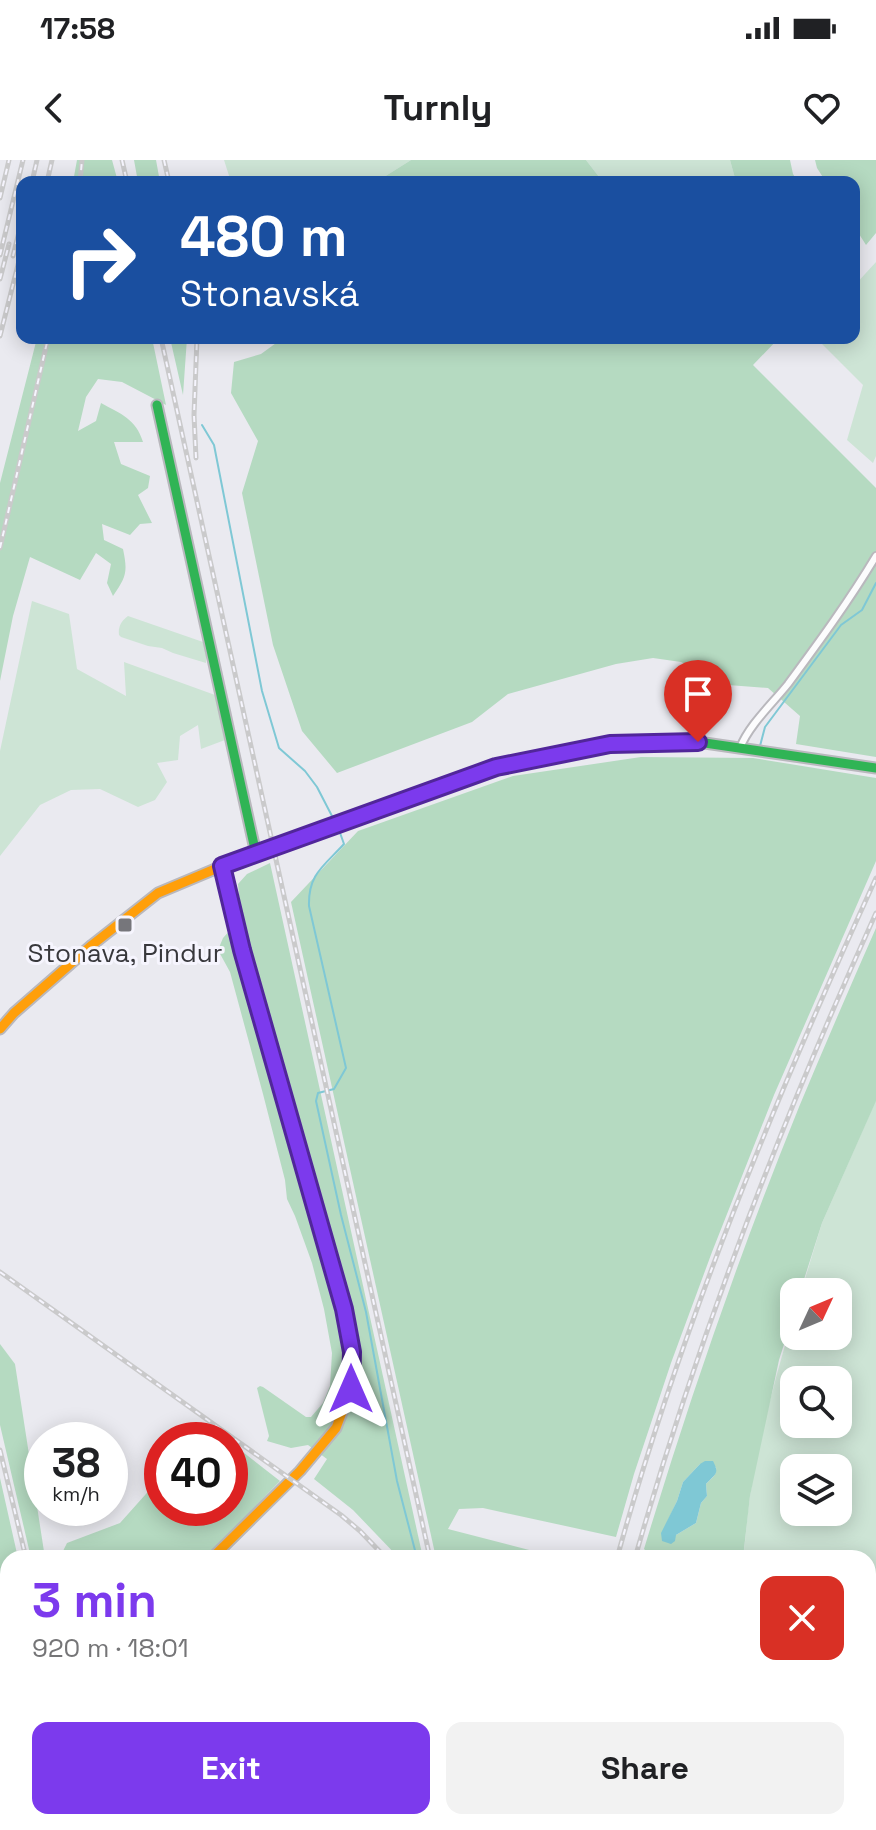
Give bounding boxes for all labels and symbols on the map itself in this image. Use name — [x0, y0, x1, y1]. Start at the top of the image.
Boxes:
pin — [664, 660, 732, 742]
marker: Stonava, Pindur — [116, 916, 134, 934]
place label: Stonava, Pindur — [27, 936, 223, 970]
north arrow — [780, 1278, 852, 1350]
position arrow — [309, 1347, 393, 1431]
speed limit sign: 40 — [144, 1422, 248, 1526]

